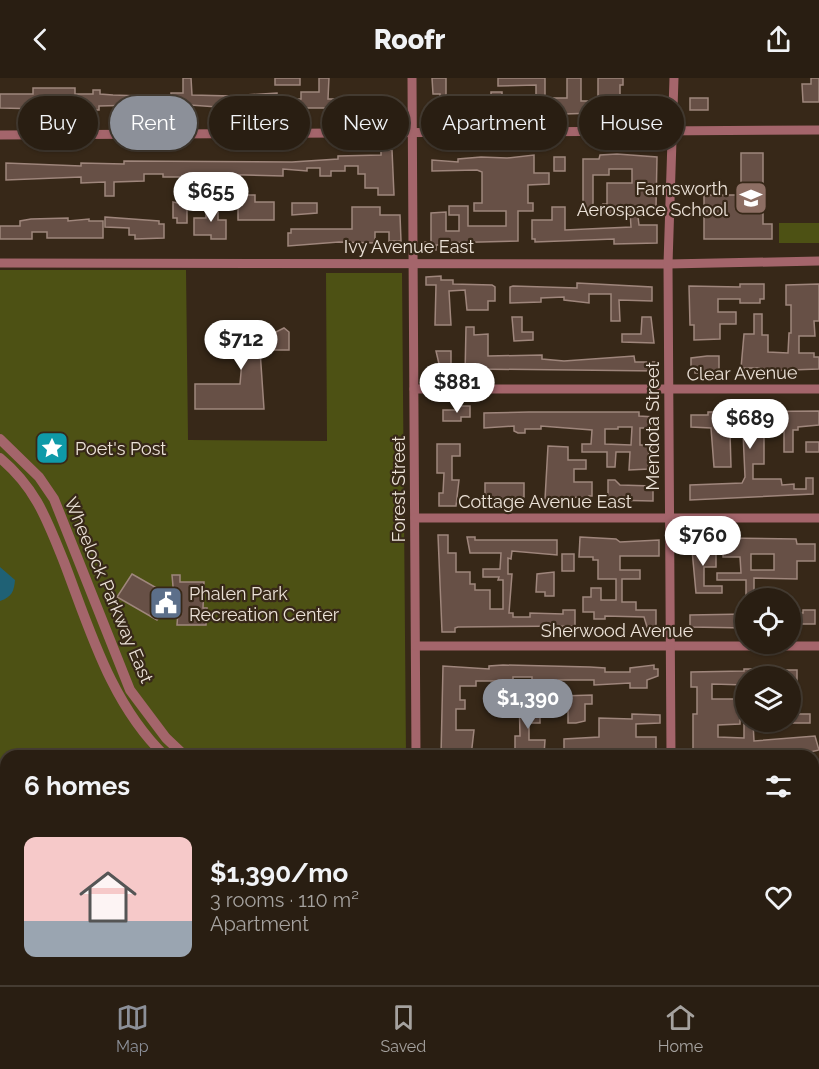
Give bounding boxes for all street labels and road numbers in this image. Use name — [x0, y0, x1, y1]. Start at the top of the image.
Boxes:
street label: Ivy Avenue East — [344, 236, 474, 257]
street label: Mendota Street — [642, 362, 663, 490]
street label: Clear Avenue — [686, 362, 798, 384]
street label: Forest Street — [388, 436, 409, 542]
street label: Cottage Avenue East — [458, 491, 632, 512]
street label: Wheelock Parkway East — [60, 494, 158, 686]
street label: Sherwood Avenue — [541, 620, 694, 641]

